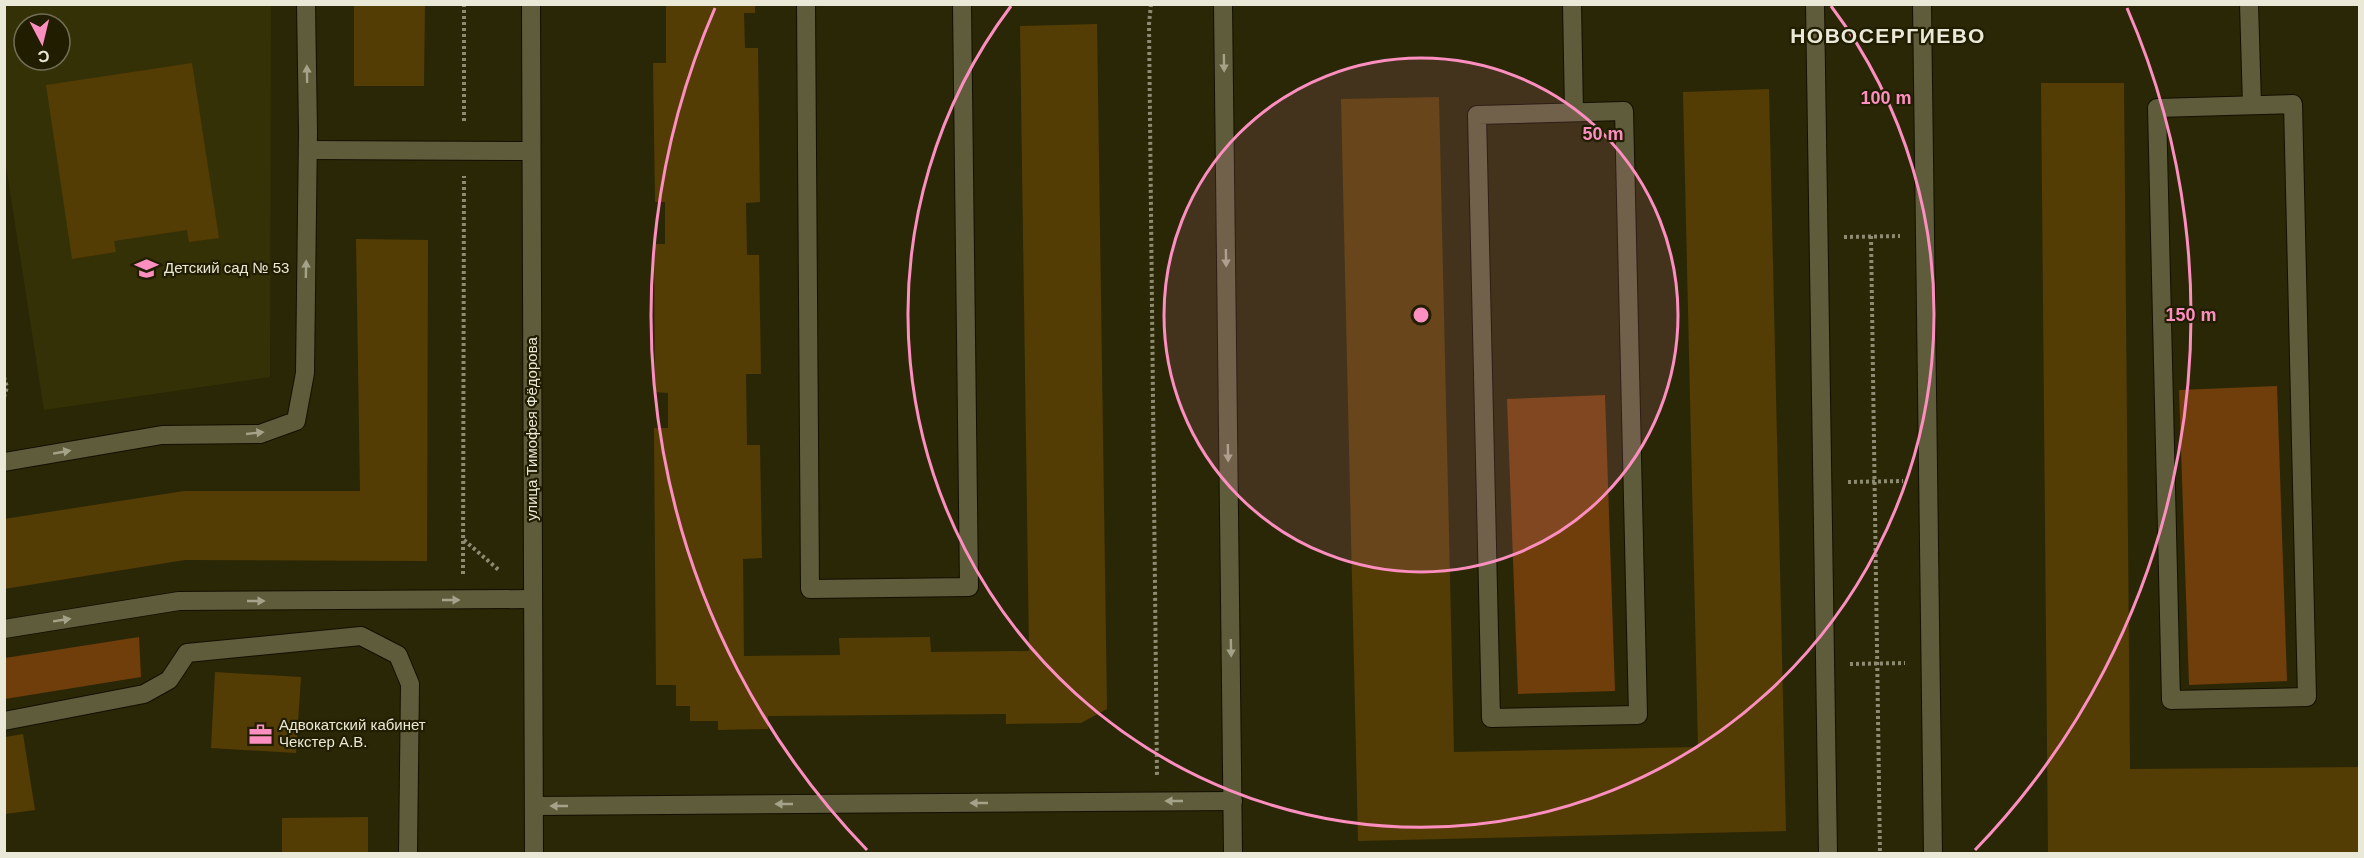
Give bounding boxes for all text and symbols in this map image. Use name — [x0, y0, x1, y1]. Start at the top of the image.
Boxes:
north arrow — [12, 12, 72, 72]
district label: НОВОСЕРГИЕВО — [1790, 24, 1986, 47]
text: С — [37, 47, 51, 66]
one-way arrow — [1219, 53, 1229, 72]
one-way arrow — [302, 65, 312, 84]
text: 100 m — [1860, 88, 1912, 108]
text: 50 m — [1582, 124, 1624, 144]
one-way arrow — [1221, 248, 1231, 267]
school or university icon: Детский сад № 53 — [133, 255, 159, 281]
place label: Детский сад № 53 — [164, 259, 289, 276]
one-way arrow — [301, 260, 311, 279]
centre of rings — [1411, 305, 1431, 325]
text: 150 m — [2165, 305, 2217, 325]
street label: улица Тимофея Фёдорова — [523, 337, 540, 521]
one-way arrow — [246, 428, 265, 437]
one-way arrow — [1224, 443, 1233, 462]
one-way arrow — [53, 447, 72, 456]
one-way arrow — [441, 595, 460, 605]
one-way arrow — [246, 596, 265, 606]
one-way arrow — [53, 615, 72, 624]
one-way arrow — [1226, 638, 1236, 657]
place label: Адвокатский кабинет Чекстер А.В. — [279, 716, 426, 750]
office icon: Адвокатский кабинет Чекстер А.В. — [248, 721, 274, 747]
one-way arrow — [1165, 796, 1184, 806]
one-way arrow — [970, 798, 989, 808]
one-way arrow — [775, 799, 794, 809]
one-way arrow — [550, 801, 569, 811]

